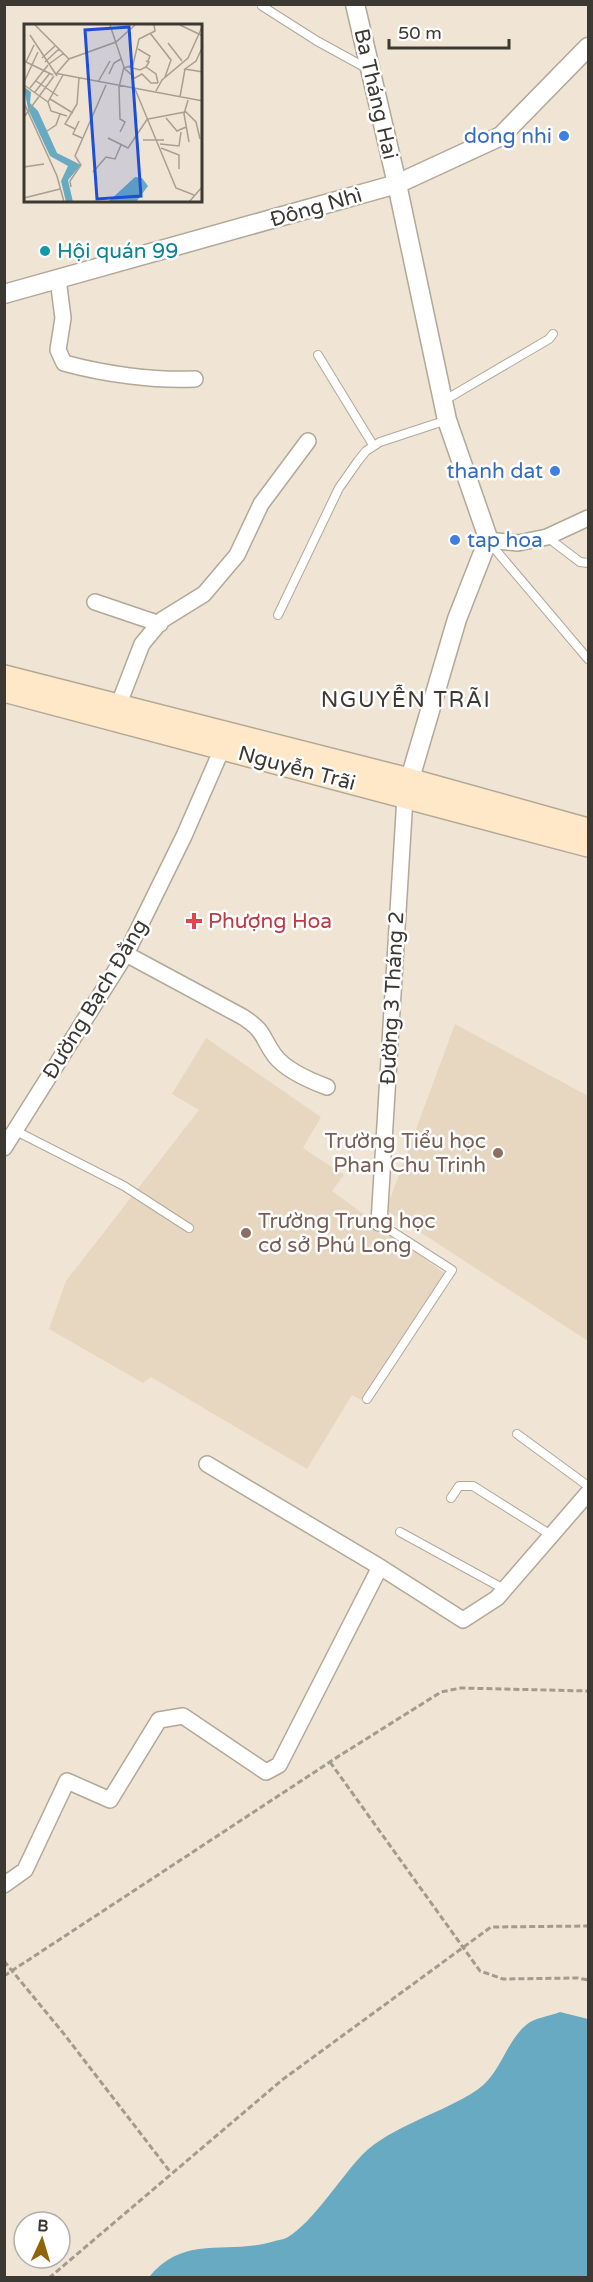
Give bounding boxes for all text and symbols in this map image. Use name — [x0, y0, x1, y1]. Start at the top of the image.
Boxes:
scale bar — [389, 12, 509, 50]
text: 50 m — [398, 22, 442, 44]
inset map — [24, 24, 202, 202]
street label: Ba Tháng Hai — [348, 26, 403, 162]
place label: dong nhi — [464, 124, 552, 149]
marker: dong nhi — [557, 129, 571, 143]
street label: Đông Nhì — [267, 182, 365, 233]
place label: Hội quán 99 — [57, 239, 179, 264]
marker: Hội quán 99 — [38, 244, 52, 258]
place label: thanh dat — [447, 459, 543, 484]
marker: thanh dat — [548, 464, 562, 478]
place label: tap hoa — [467, 528, 543, 553]
marker: tap hoa — [448, 533, 462, 547]
district label: NGUYỄN TRÃI — [321, 684, 491, 713]
street label: Nguyễn Trãi — [235, 741, 358, 796]
place label: Phượng Hoa — [208, 909, 332, 934]
street label: Đường 3 Tháng 2 — [375, 911, 410, 1085]
marker: Phượng Hoa — [185, 912, 203, 930]
street label: Đường Bạch Đằng — [38, 915, 153, 1084]
place label: Trường Tiểu học Phan Chu Trinh — [324, 1129, 486, 1178]
marker: Trường Tiểu học Phan Chu Trinh — [491, 1146, 505, 1160]
place label: Trường Trung học cơ sở Phú Long — [258, 1209, 435, 1258]
marker: Trường Trung học cơ sở Phú Long — [239, 1226, 253, 1240]
north arrow — [12, 2210, 72, 2270]
text: B — [37, 2216, 49, 2236]

